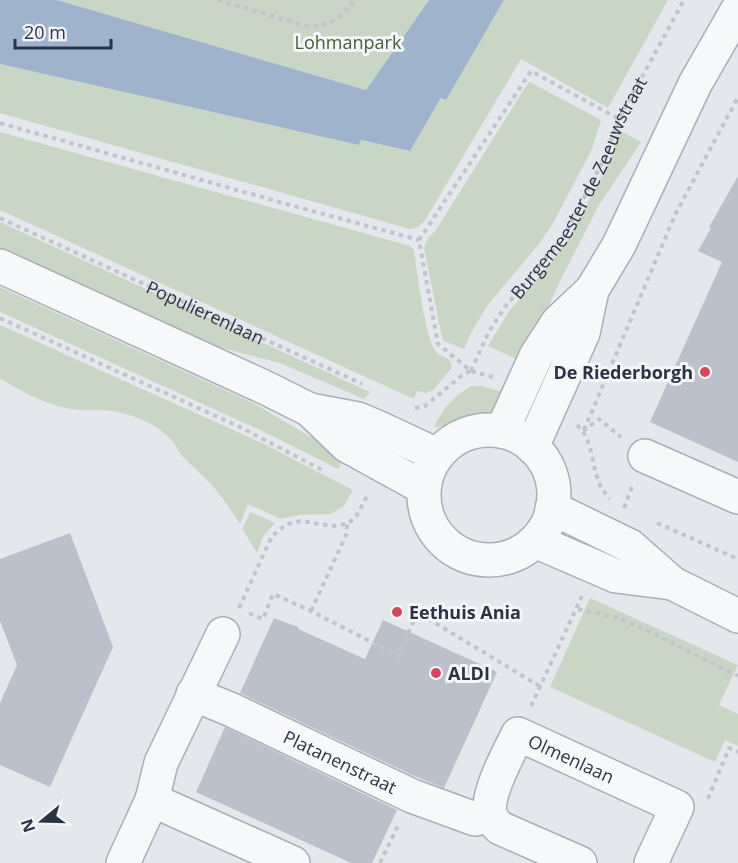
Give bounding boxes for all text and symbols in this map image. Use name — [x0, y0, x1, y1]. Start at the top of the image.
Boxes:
scale bar — [15, 12, 111, 50]
text: 20 m — [24, 20, 66, 44]
park label: Lohmanpark — [295, 30, 402, 54]
street label: Burgemeester de Zeeuwstraat — [505, 72, 652, 304]
street label: Populierenlaan — [143, 275, 268, 350]
place label: De Riederborgh — [553, 360, 693, 384]
marker: De Riederborgh — [698, 365, 712, 379]
place label: Eethuis Ania — [409, 600, 521, 624]
marker: Eethuis Ania — [390, 605, 404, 619]
place label: ALDI — [448, 661, 490, 685]
marker: ALDI — [429, 666, 443, 680]
street label: Platanenstraat — [280, 724, 401, 799]
street label: Olmenlaan — [525, 728, 618, 789]
north arrow — [12, 791, 72, 851]
text: N — [15, 816, 40, 836]

